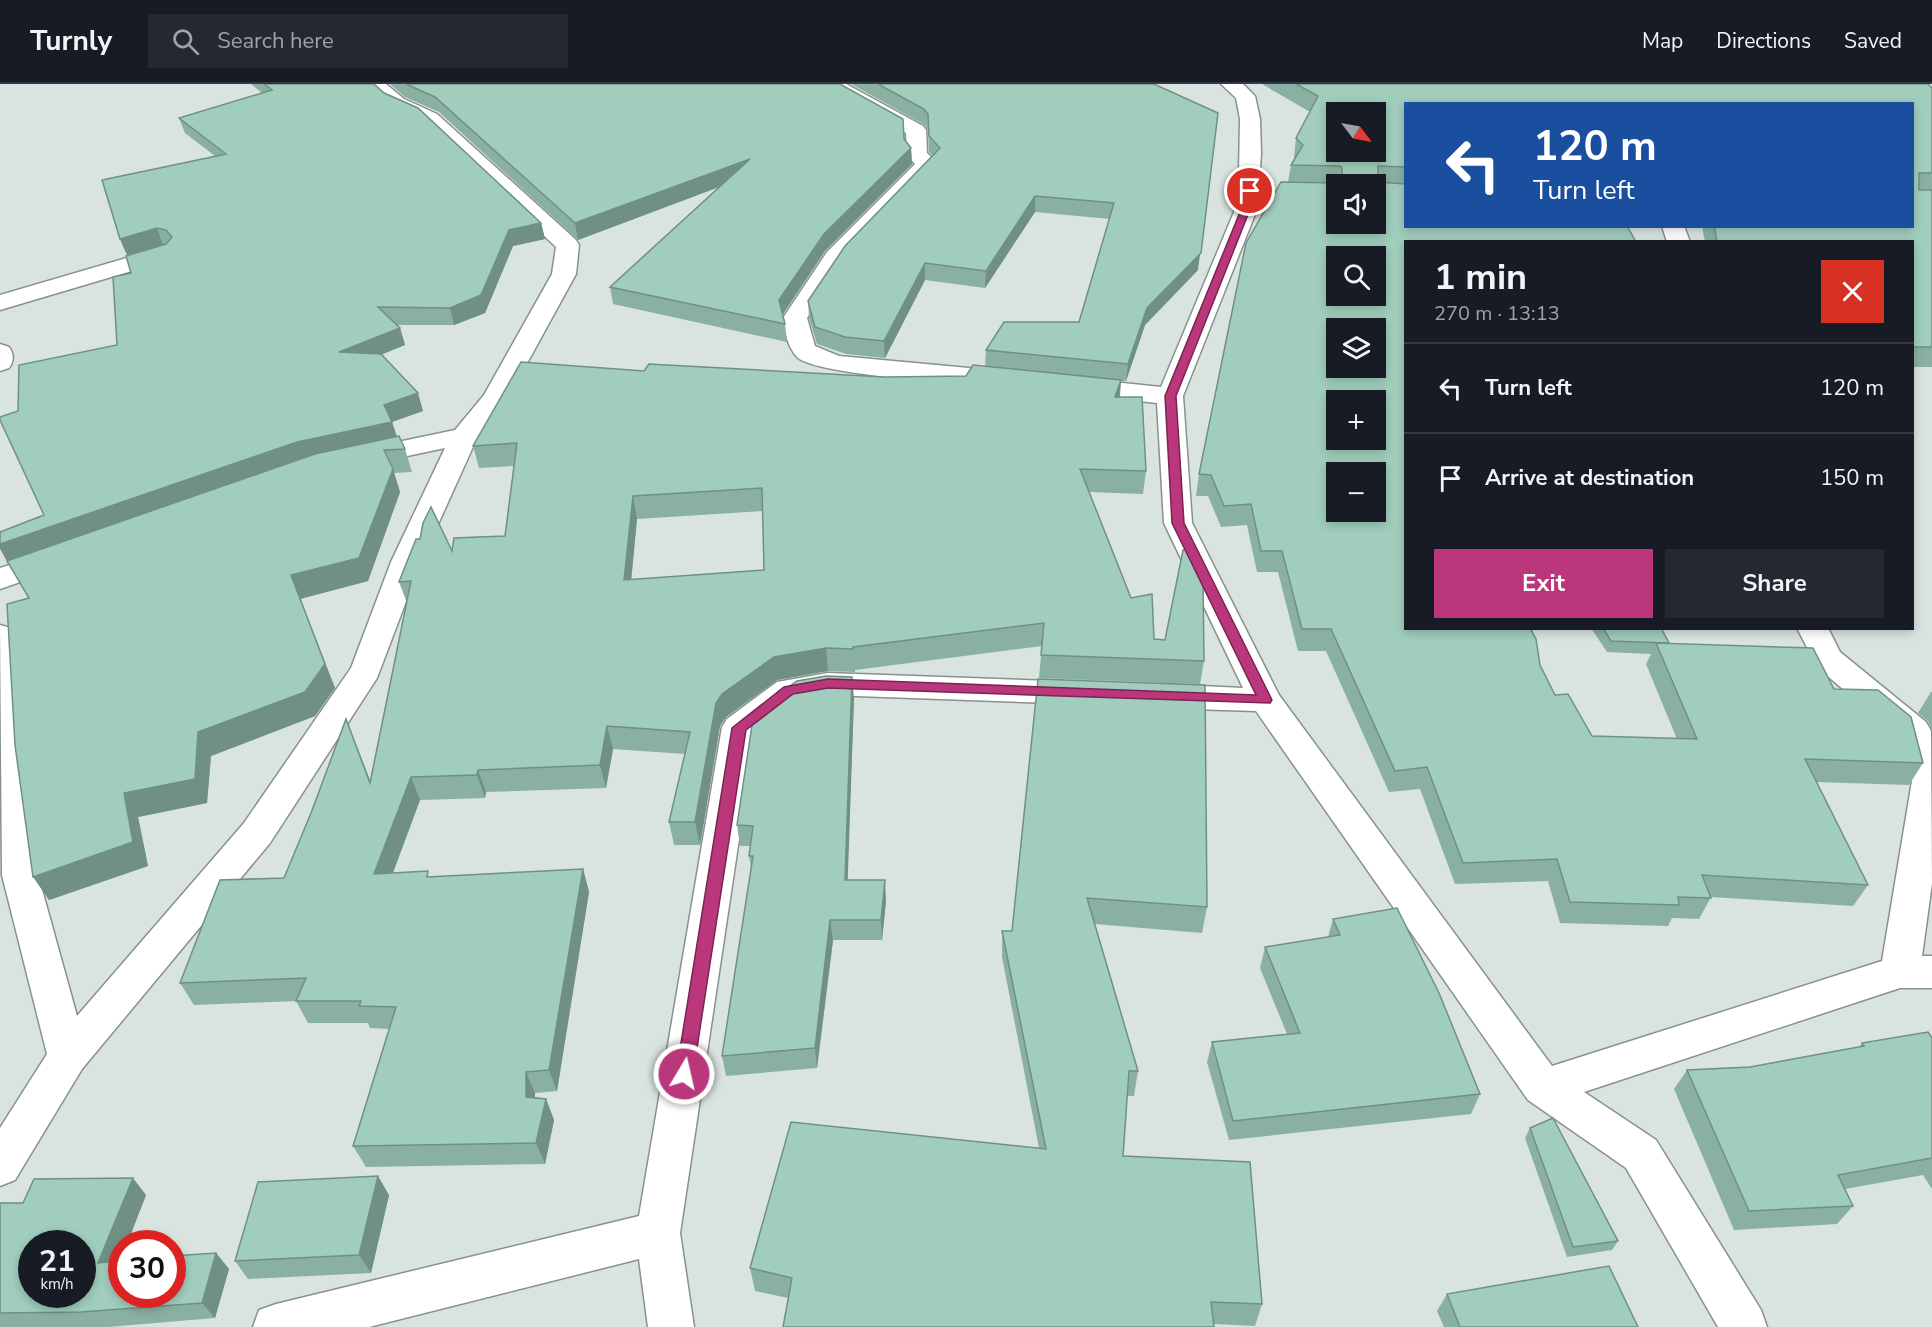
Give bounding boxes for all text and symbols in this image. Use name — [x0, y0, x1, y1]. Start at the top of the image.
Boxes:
search box — [148, 14, 568, 68]
text: Turnly — [30, 22, 112, 60]
icon: search — [169, 25, 202, 58]
text: Search here — [217, 26, 334, 56]
text: Map — [1642, 27, 1683, 55]
text: Directions — [1716, 27, 1811, 55]
text: Saved — [1844, 27, 1902, 55]
north arrow — [1326, 102, 1386, 162]
map controls — [1326, 102, 1386, 522]
text: 120 m — [1533, 118, 1657, 175]
icon: left — [1434, 126, 1512, 204]
pin — [1224, 165, 1275, 216]
text: Turn left — [1533, 172, 1634, 209]
icon: arrive — [1233, 174, 1266, 207]
button: sound — [1326, 174, 1386, 234]
button: search — [1326, 246, 1386, 306]
text: 1 min — [1434, 253, 1527, 302]
button: close — [1821, 260, 1884, 323]
text: 270 m · 13:13 — [1434, 300, 1560, 327]
button: layers — [1326, 318, 1386, 378]
icon: left — [1434, 372, 1467, 405]
text: Turn left — [1485, 373, 1572, 403]
text: 120 m — [1820, 373, 1884, 403]
button: + — [1326, 390, 1386, 450]
button: − — [1326, 462, 1386, 522]
icon: arrive — [1434, 462, 1467, 495]
text: Arrive at destination — [1485, 463, 1694, 493]
text: 150 m — [1820, 463, 1884, 493]
button: Exit — [1434, 549, 1653, 618]
button: Share — [1665, 549, 1884, 618]
position arrow — [652, 1042, 716, 1106]
speed limit sign: 30 — [108, 1230, 186, 1308]
text: 21 — [39, 1241, 75, 1282]
text: km/h — [40, 1274, 74, 1294]

